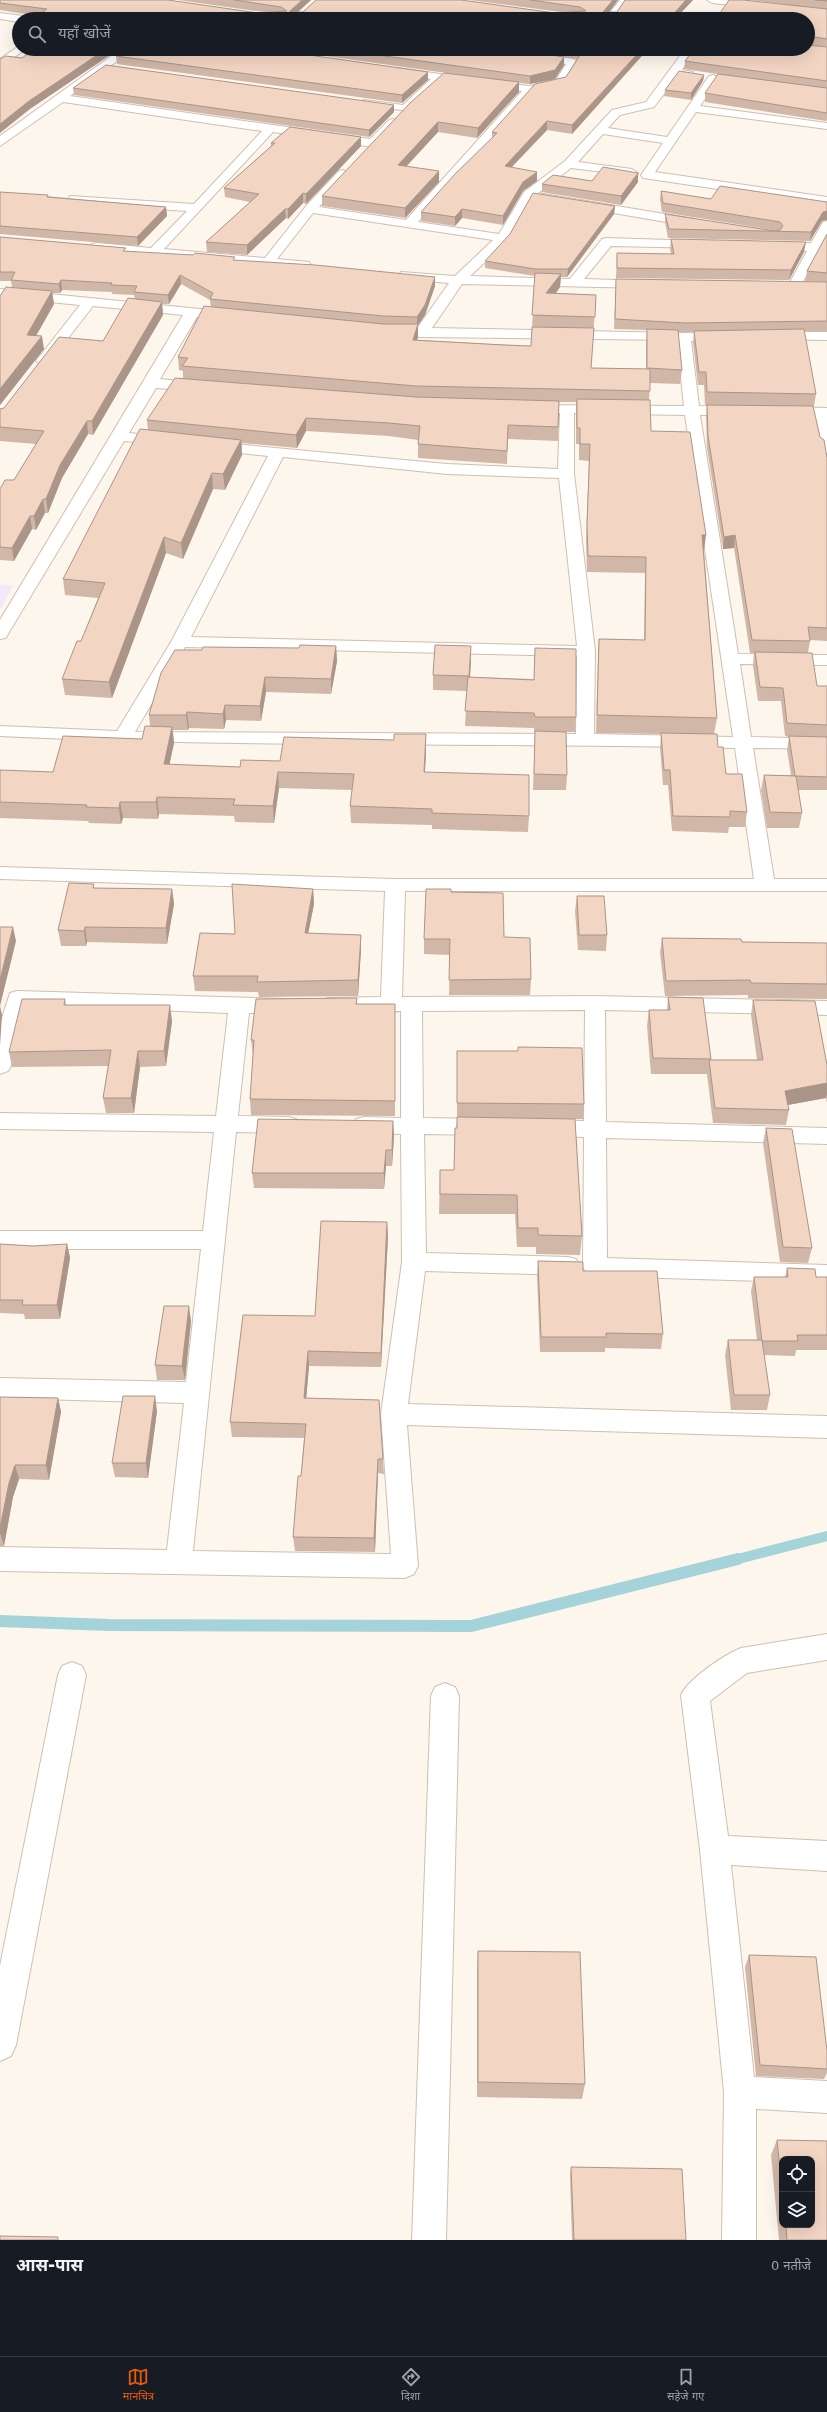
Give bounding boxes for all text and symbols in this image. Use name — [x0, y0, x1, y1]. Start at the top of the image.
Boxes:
search box — [12, 12, 815, 56]
icon: search — [26, 23, 48, 45]
text: यहाँ खोजें — [58, 24, 111, 42]
map controls — [779, 2156, 815, 2228]
button: locate — [779, 2156, 815, 2192]
button: layers — [779, 2192, 815, 2228]
text: आस-पास — [16, 2255, 83, 2275]
text: 0 नतीजे — [771, 2258, 811, 2273]
tab: मानचित्र — [123, 2366, 154, 2404]
tab: दिशा — [400, 2366, 422, 2404]
tab: सहेजे गए — [667, 2366, 704, 2404]

